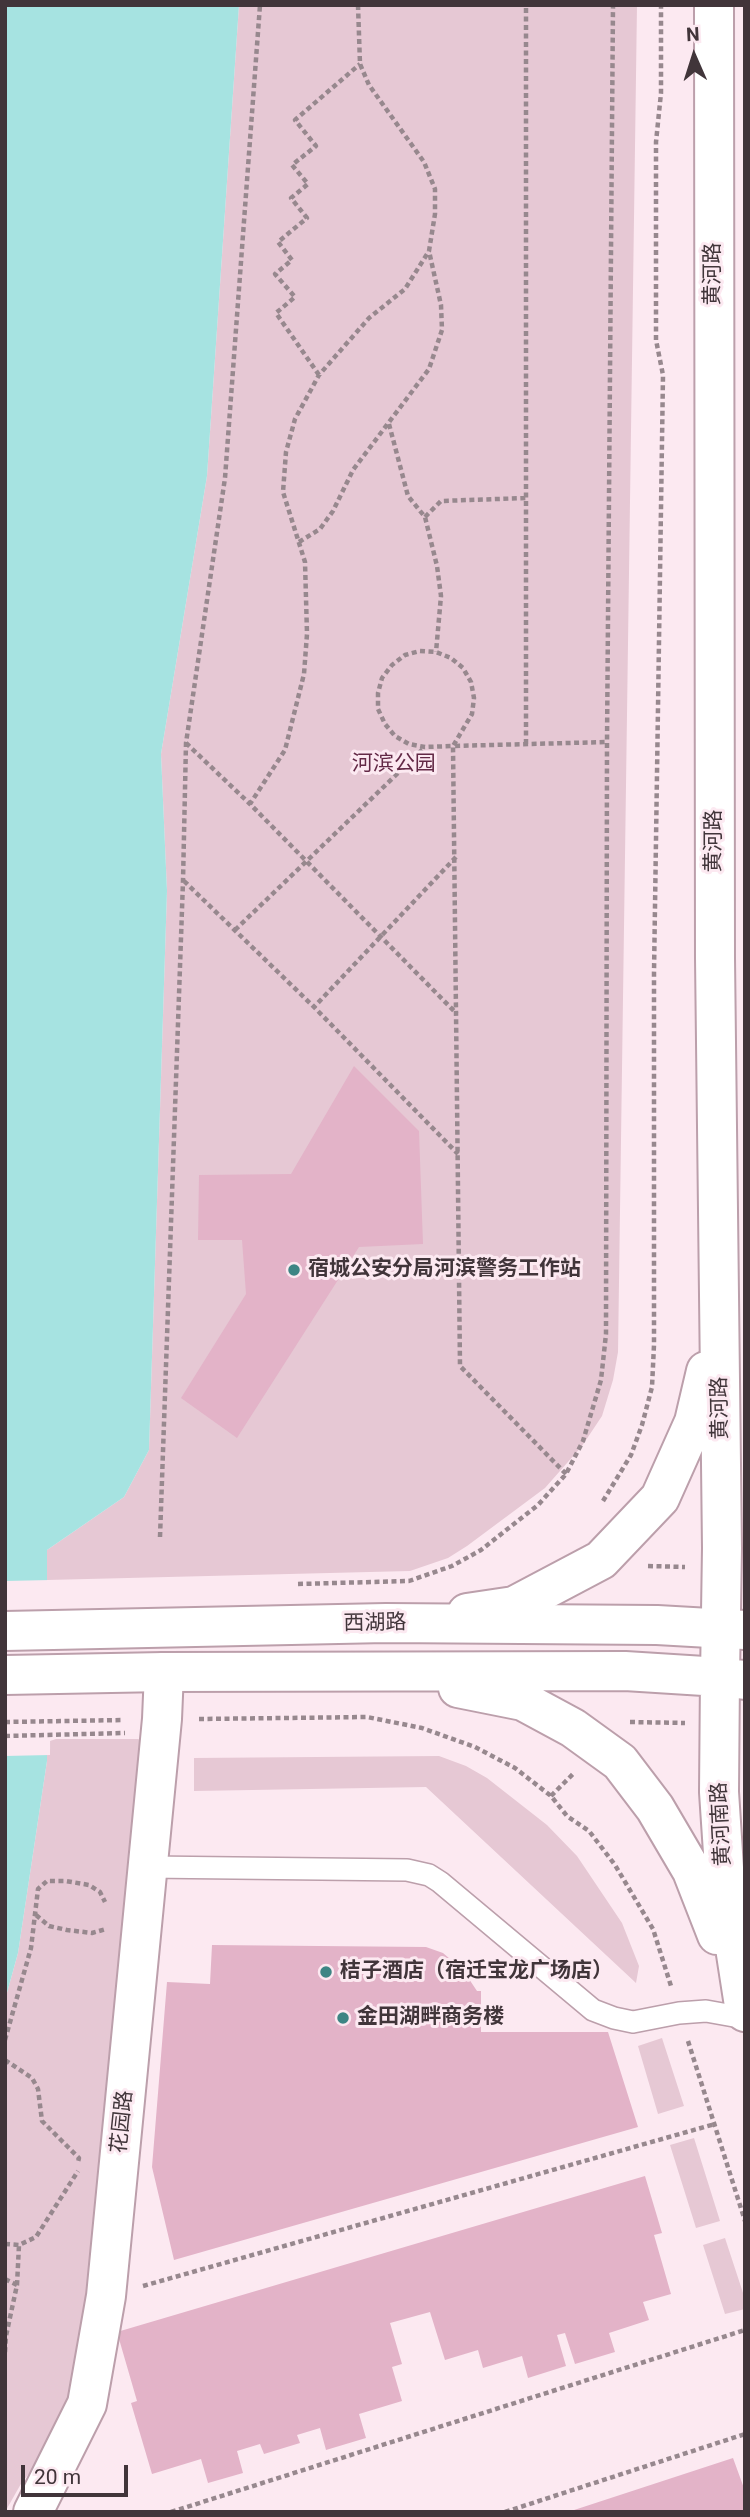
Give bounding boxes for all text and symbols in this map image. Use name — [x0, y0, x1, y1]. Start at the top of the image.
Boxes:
north arrow — [659, 21, 729, 91]
text: N — [686, 23, 700, 46]
street label: 黄河路 — [701, 243, 727, 305]
park label: 河滨公园 — [352, 752, 436, 778]
street label: 黄河路 — [702, 810, 728, 872]
place label: 宿城公安分局河滨警务工作站 — [308, 1257, 581, 1283]
marker: 宿城公安分局河滨警务工作站 — [286, 1262, 302, 1278]
street label: 黄河路 — [708, 1376, 734, 1440]
street label: 西湖路 — [343, 1611, 407, 1637]
street label: 黄河南路 — [707, 1781, 737, 1867]
place label: 桔子酒店（宿迁宝龙广场店） — [340, 1959, 613, 1985]
marker: 桔子酒店（宿迁宝龙广场店） — [318, 1964, 334, 1980]
place label: 金田湖畔商务楼 — [357, 2005, 504, 2031]
marker: 金田湖畔商务楼 — [335, 2010, 351, 2026]
street label: 花园路 — [107, 2089, 139, 2155]
scale bar — [24, 2450, 131, 2494]
text: 20 m — [34, 2465, 81, 2489]

